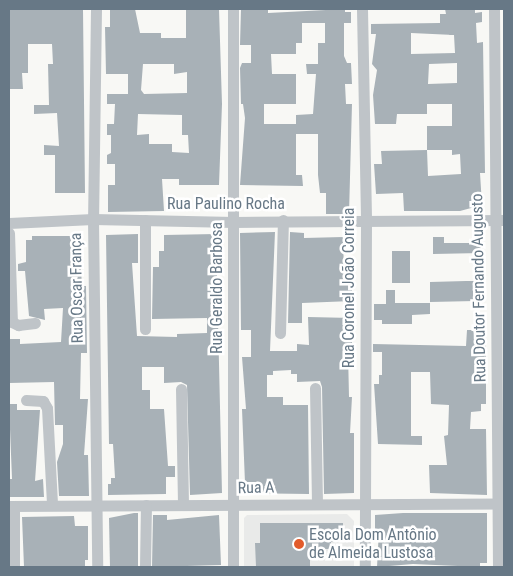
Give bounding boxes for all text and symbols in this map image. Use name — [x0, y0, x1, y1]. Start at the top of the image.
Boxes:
street label: Rua Doutor Fernando Augusto — [468, 193, 490, 383]
street label: Rua Paulino Rocha — [167, 194, 285, 214]
street label: Rua Coronel João Correia — [339, 208, 359, 368]
street label: Rua Geraldo Barbosa — [207, 222, 227, 354]
street label: Rua Oscar França — [66, 233, 88, 343]
street label: Rua A — [237, 478, 275, 498]
place label: Escola Dom Antônio de Almeida Lustosa — [309, 525, 437, 563]
marker: Escola Dom Antônio de Almeida Lustosa — [293, 538, 305, 550]

